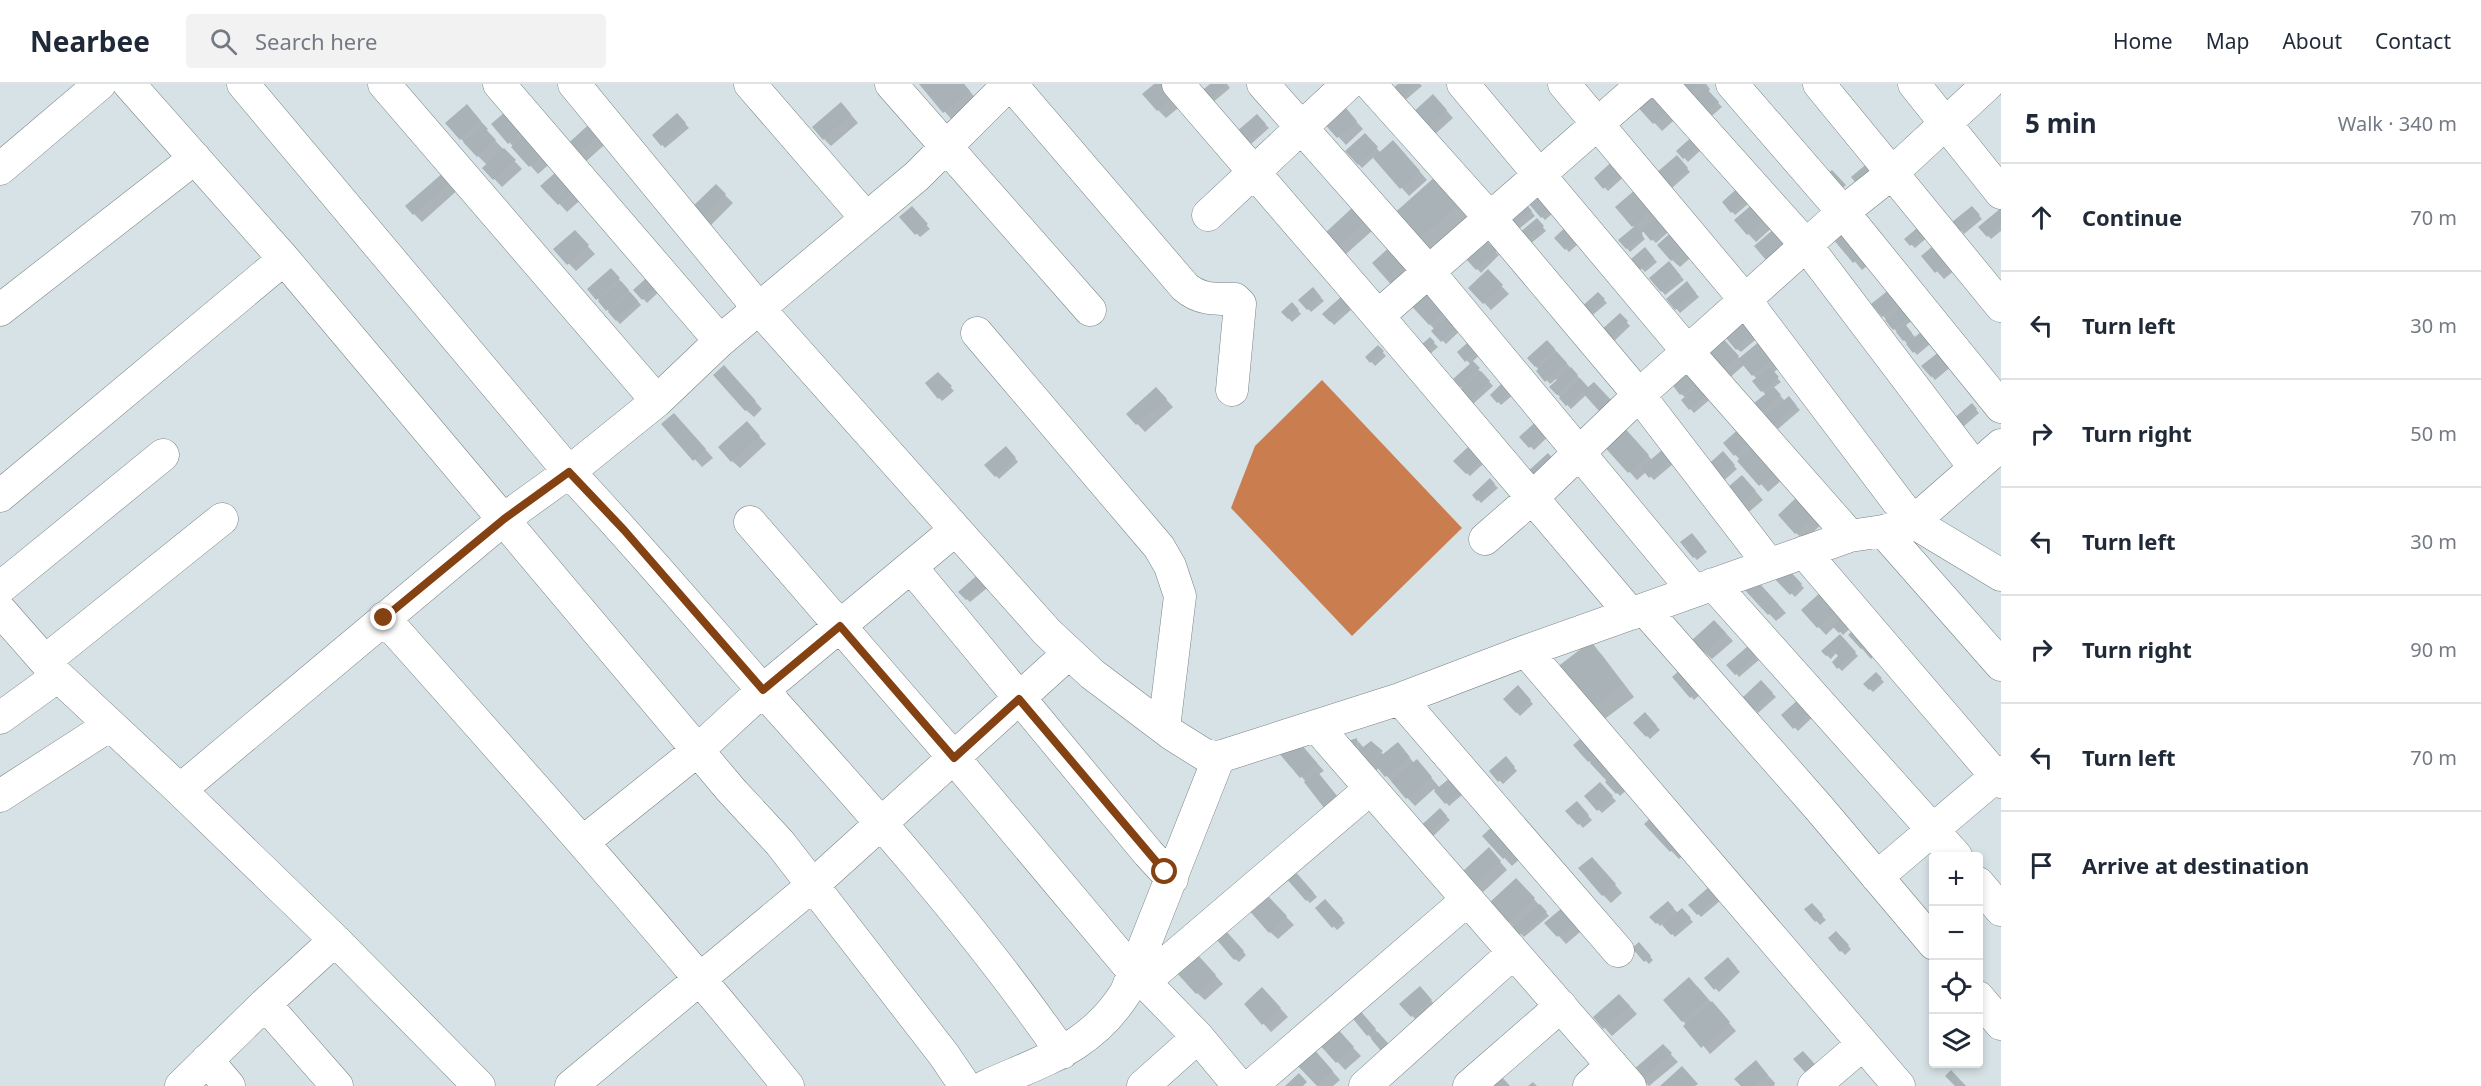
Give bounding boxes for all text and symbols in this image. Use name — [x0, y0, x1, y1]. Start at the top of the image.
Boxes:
search box — [186, 14, 606, 68]
text: Nearbee — [30, 22, 150, 60]
icon: search — [207, 25, 240, 58]
text: Search here — [255, 26, 377, 56]
text: Home — [2113, 27, 2173, 55]
text: Map — [2206, 27, 2249, 55]
text: About — [2282, 27, 2342, 55]
text: Contact — [2375, 27, 2451, 55]
text: 5 min — [2025, 105, 2097, 141]
text: Walk · 340 m — [2338, 110, 2457, 137]
icon: ahead — [2025, 201, 2058, 234]
text: Continue — [2082, 202, 2182, 232]
text: 70 m — [2410, 204, 2457, 231]
icon: left — [2025, 309, 2058, 342]
text: Turn left — [2082, 310, 2176, 340]
text: 30 m — [2410, 312, 2457, 339]
icon: right — [2025, 417, 2058, 450]
text: Turn right — [2082, 418, 2192, 448]
text: 50 m — [2410, 420, 2457, 447]
icon: left — [2025, 525, 2058, 558]
text: Turn left — [2082, 526, 2176, 556]
text: 30 m — [2410, 528, 2457, 555]
route end — [370, 604, 396, 630]
icon: right — [2025, 633, 2058, 666]
text: Turn right — [2082, 634, 2192, 664]
text: 90 m — [2410, 636, 2457, 663]
icon: left — [2025, 741, 2058, 774]
text: Turn left — [2082, 742, 2176, 772]
text: 70 m — [2410, 744, 2457, 771]
icon: arrive — [2025, 849, 2058, 882]
text: Arrive at destination — [2082, 850, 2309, 880]
map controls — [1929, 852, 1983, 1068]
button: + — [1929, 852, 1983, 906]
route start — [1151, 858, 1177, 884]
button: − — [1929, 906, 1983, 960]
button: locate — [1929, 960, 1983, 1014]
button: layers — [1929, 1014, 1983, 1068]

